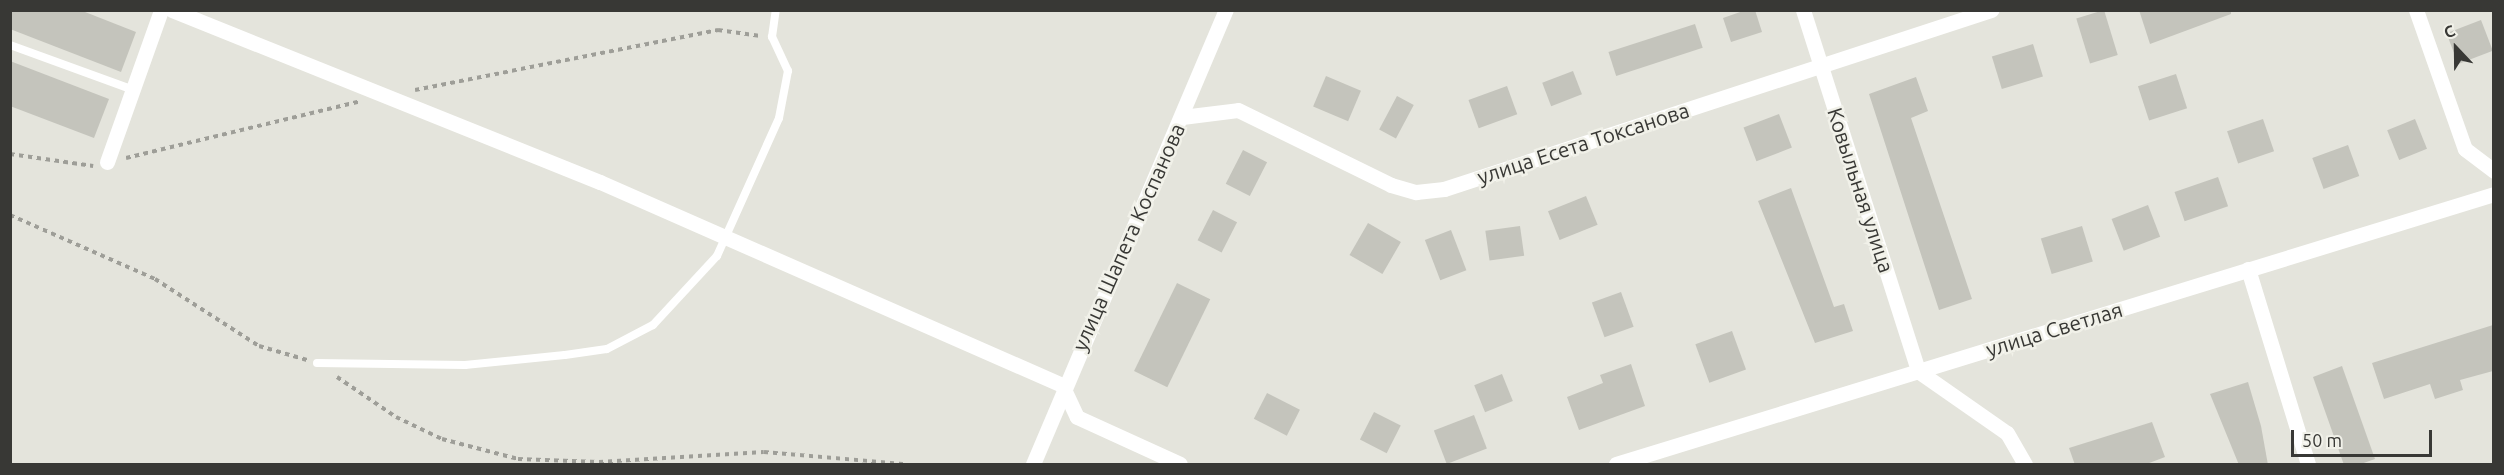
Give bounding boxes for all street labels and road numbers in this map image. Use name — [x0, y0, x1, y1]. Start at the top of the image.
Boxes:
street label: улица Есета Токсанова — [1474, 97, 1692, 189]
street label: Ковыльная улица — [1822, 104, 1900, 276]
street label: улица Шапета Коспанова — [1066, 119, 1190, 355]
street label: улица Светлая — [1983, 296, 2125, 362]

